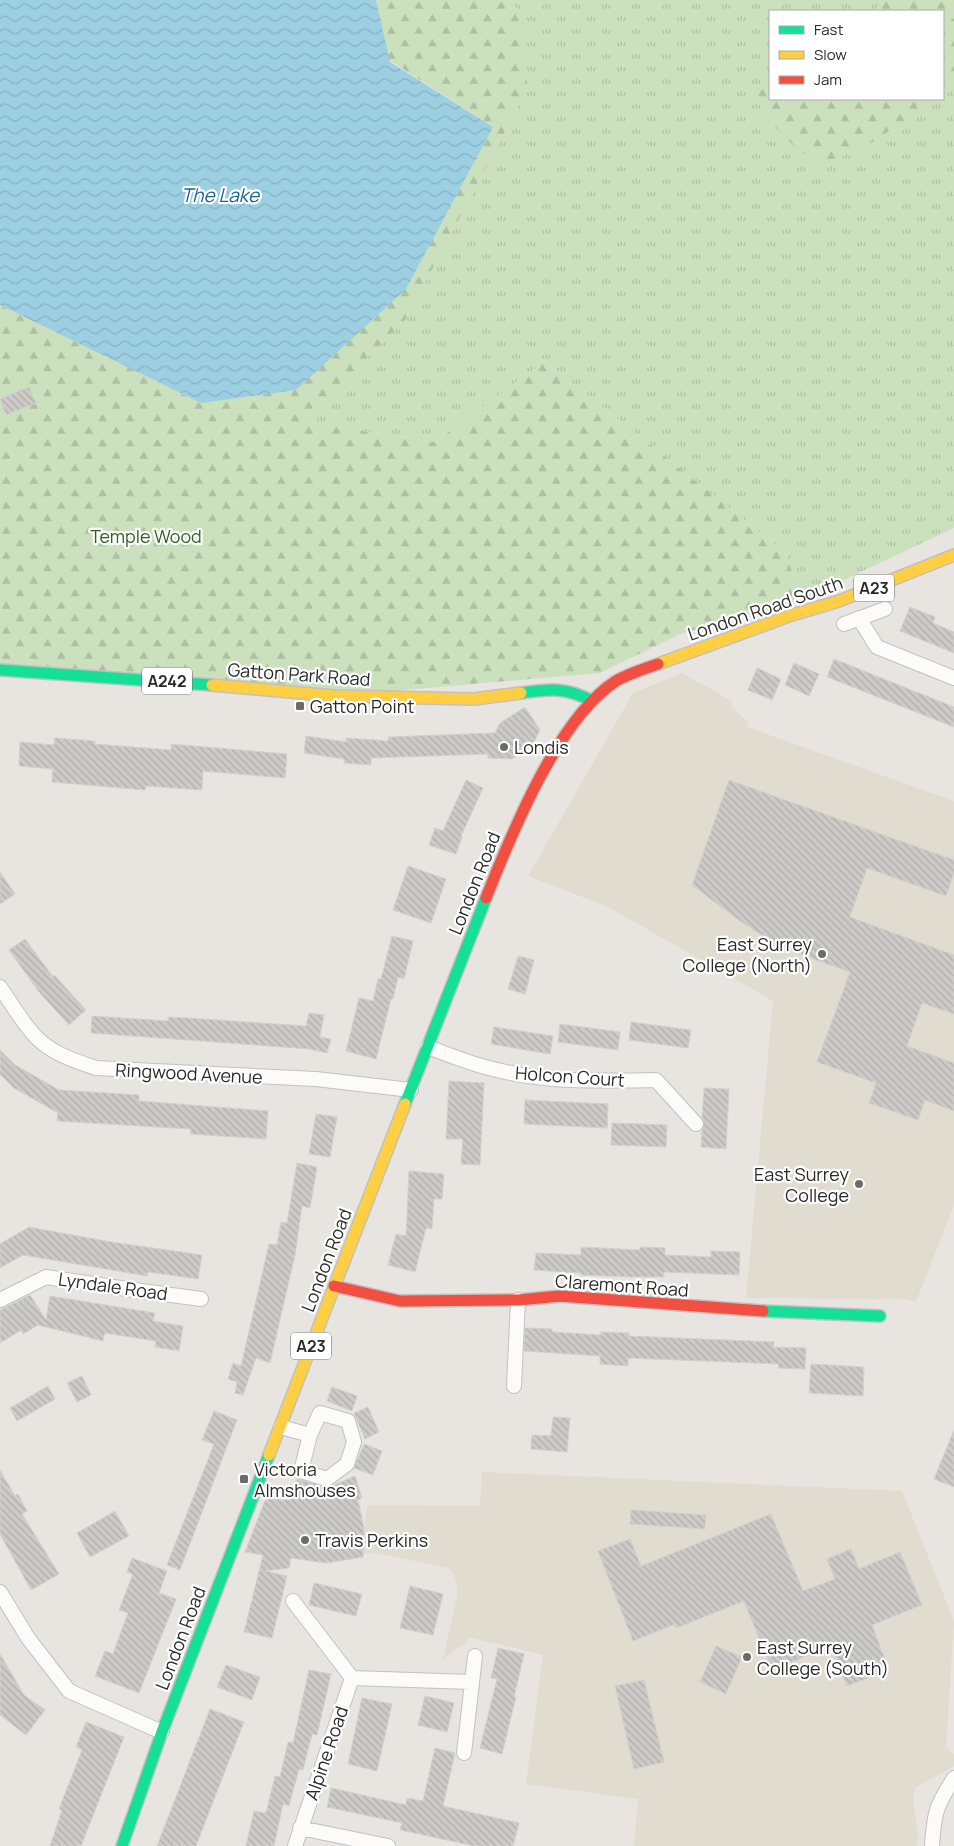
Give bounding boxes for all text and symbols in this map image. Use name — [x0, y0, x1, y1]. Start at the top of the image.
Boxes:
legend — [769, 10, 944, 100]
text: Fast — [814, 19, 843, 40]
text: Slow — [814, 44, 847, 65]
text: Jam — [814, 69, 842, 90]
water label: The Lake — [181, 182, 261, 208]
park label: Temple Wood — [90, 524, 202, 548]
street label: London Road South — [684, 570, 846, 646]
road number: A23 — [854, 574, 894, 602]
street label: Gatton Park Road — [227, 657, 371, 691]
road number: A242 — [142, 668, 192, 694]
place label: Gatton Point — [310, 694, 415, 718]
marker: Gatton Point — [294, 700, 306, 712]
place label: Londis — [514, 735, 569, 759]
marker: Londis — [498, 741, 510, 753]
street label: London Road — [443, 828, 505, 938]
place label: East Surrey College (North) — [682, 932, 812, 977]
marker: East Surrey College (North) — [816, 948, 828, 960]
street label: Ringwood Avenue — [115, 1057, 263, 1089]
street label: Holcon Court — [514, 1060, 626, 1092]
place label: East Surrey College — [754, 1162, 849, 1207]
marker: East Surrey College — [853, 1178, 865, 1190]
street label: London Road — [295, 1205, 357, 1315]
street label: Lyndale Road — [57, 1266, 169, 1306]
street label: Claremont Road — [554, 1268, 690, 1302]
road number: A23 — [291, 1332, 331, 1360]
place label: Victoria Almshouses — [254, 1457, 356, 1502]
marker: Victoria Almshouses — [238, 1473, 250, 1485]
place label: Travis Perkins — [315, 1528, 428, 1552]
marker: Travis Perkins — [299, 1534, 311, 1546]
street label: London Road — [149, 1583, 211, 1693]
place label: East Surrey College (South) — [757, 1635, 889, 1680]
marker: East Surrey College (South) — [741, 1651, 753, 1663]
street label: Alpine Road — [299, 1703, 353, 1803]

